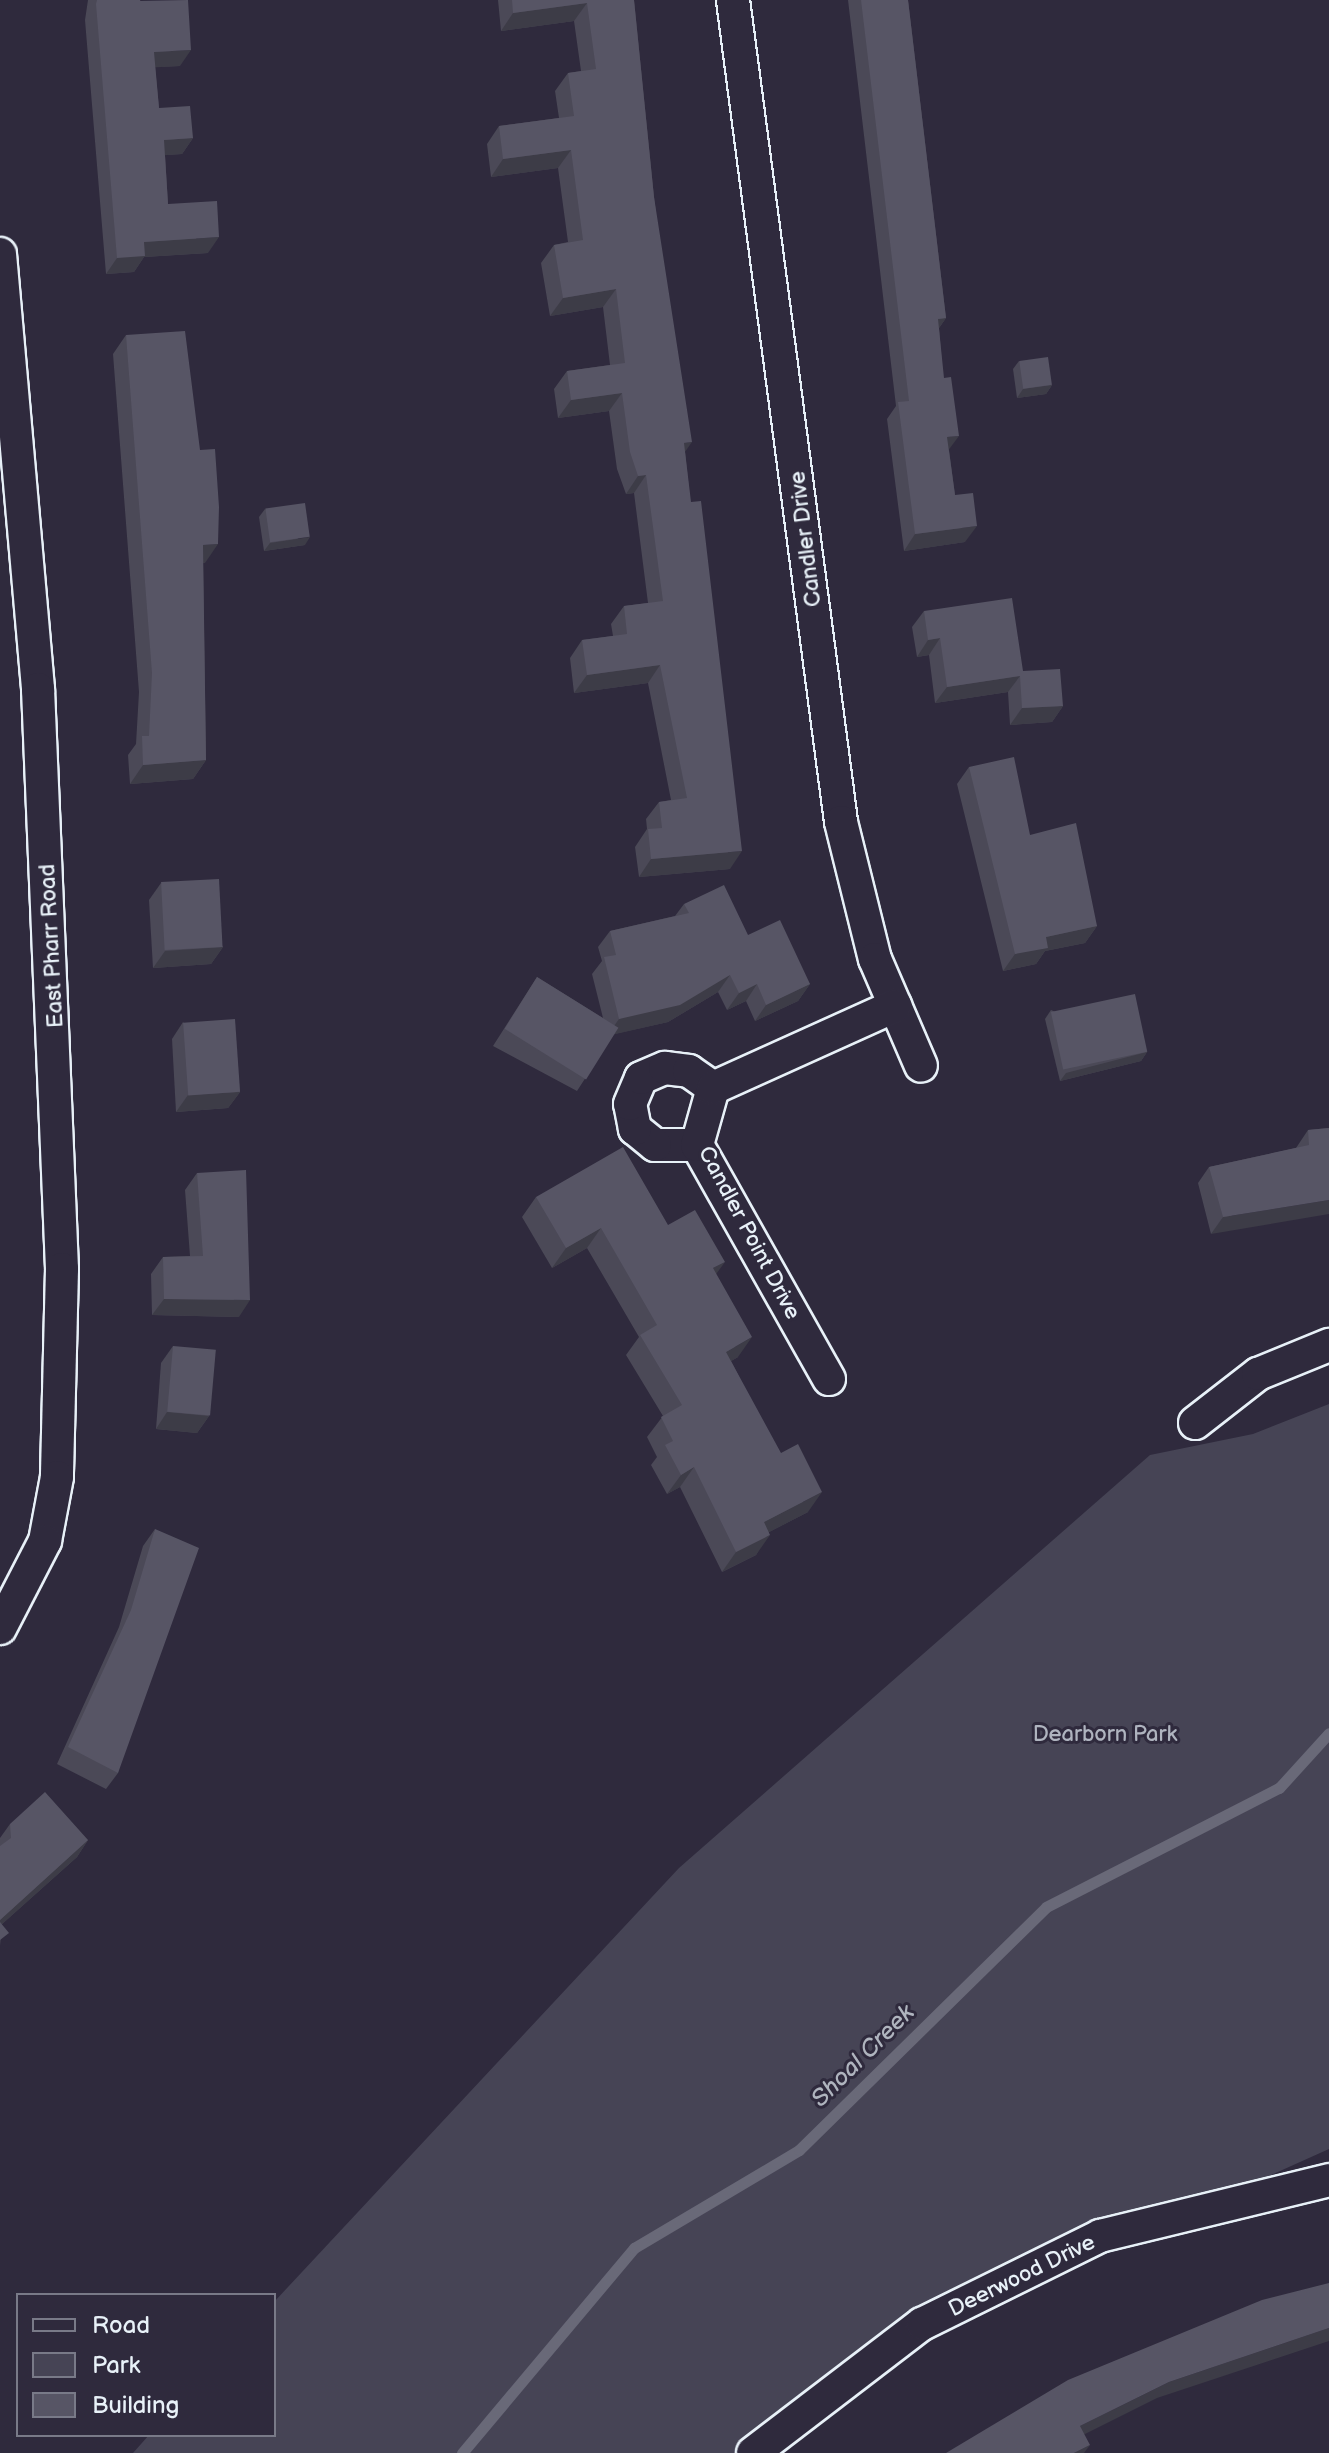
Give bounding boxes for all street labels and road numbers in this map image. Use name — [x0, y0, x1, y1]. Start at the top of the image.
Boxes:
street label: Candler Drive — [785, 470, 827, 608]
street label: East Pharr Road — [35, 863, 69, 1029]
street label: Candler Point Drive — [692, 1142, 806, 1324]
street label: Deerwood Drive — [944, 2229, 1100, 2323]

